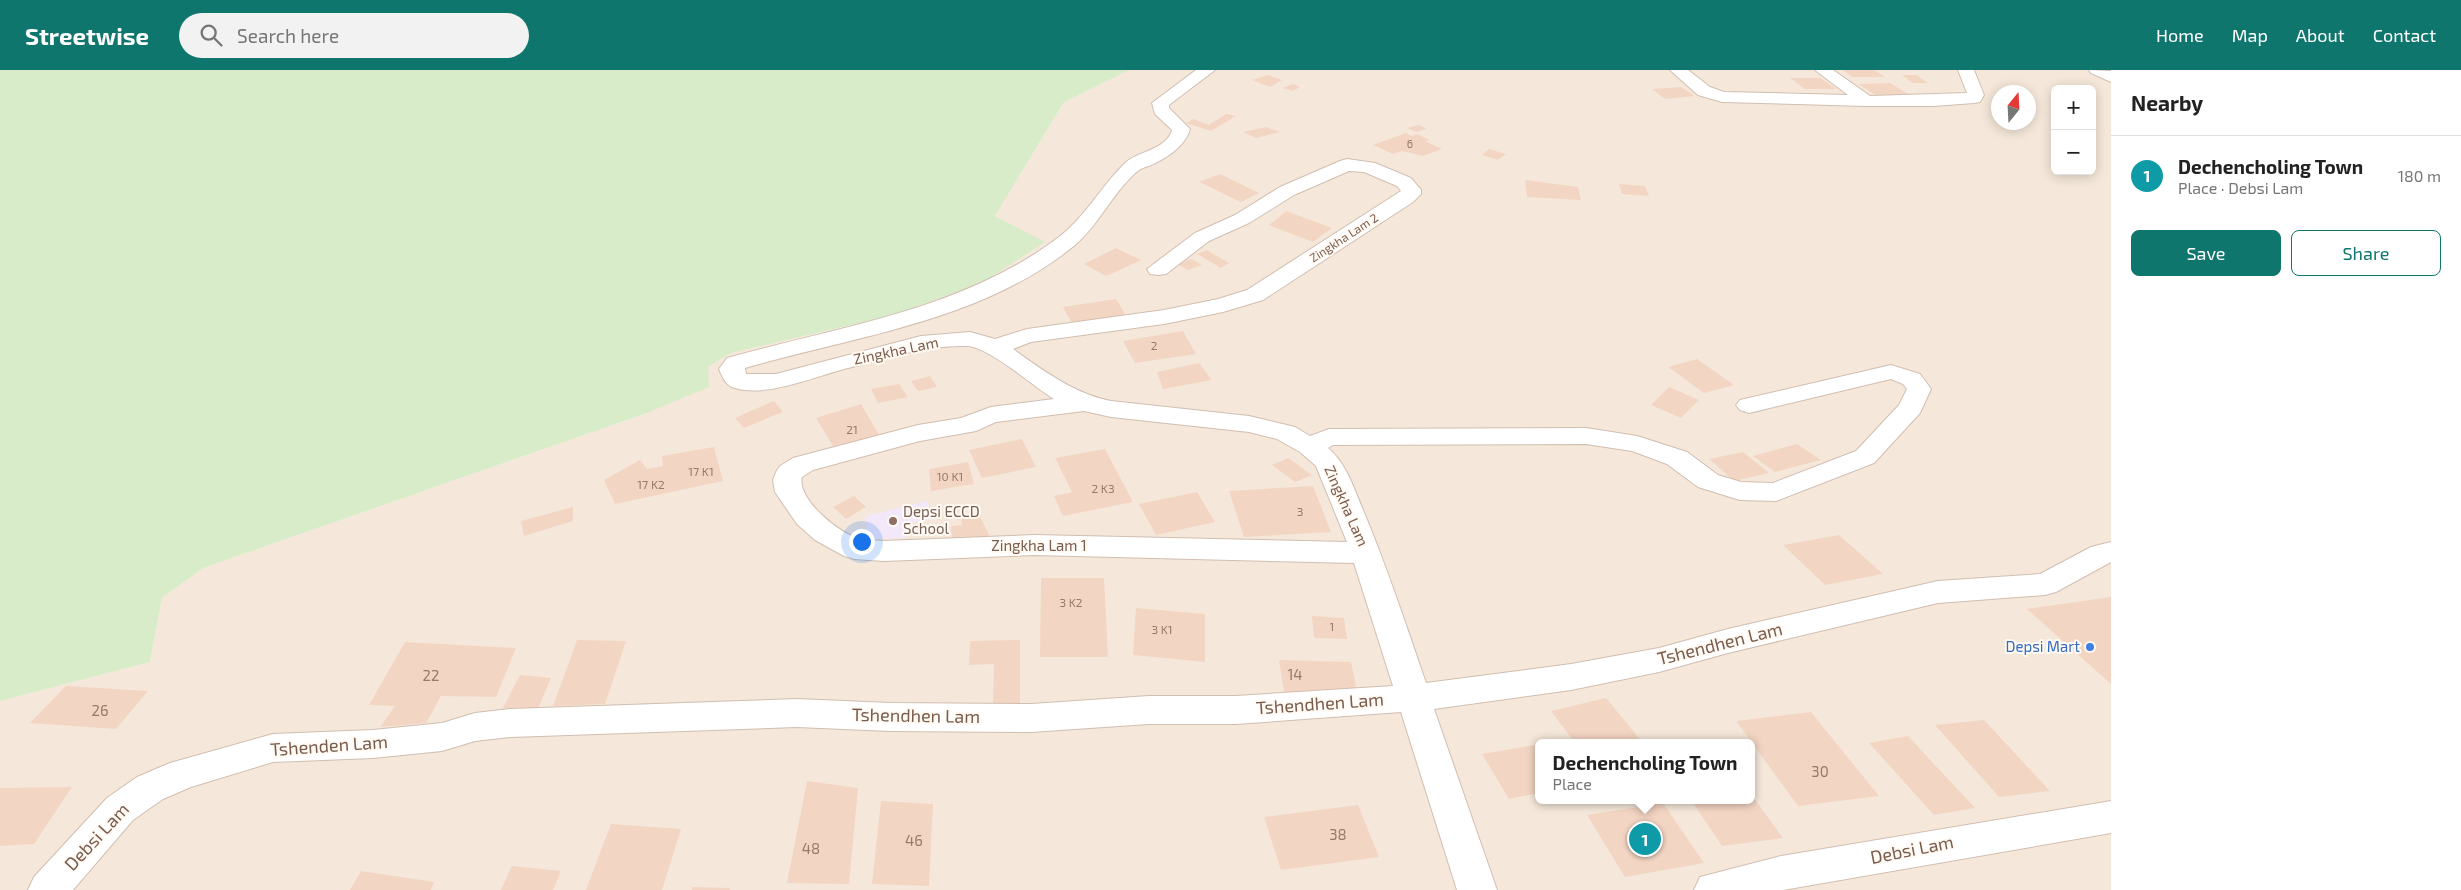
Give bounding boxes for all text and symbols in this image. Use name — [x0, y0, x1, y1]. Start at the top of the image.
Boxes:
search box — [179, 13, 529, 58]
text: Streetwise — [25, 21, 149, 50]
icon: search — [197, 21, 225, 49]
text: Search here — [237, 24, 339, 47]
text: Home — [2156, 24, 2204, 46]
text: Map — [2232, 24, 2268, 46]
text: About — [2296, 24, 2345, 46]
text: Contact — [2373, 24, 2436, 46]
north arrow — [1991, 85, 2036, 130]
map controls — [2051, 85, 2096, 175]
button: + — [2051, 85, 2096, 130]
text: Nearby — [2131, 90, 2203, 115]
button: − — [2051, 130, 2096, 175]
house number: 6 — [1407, 137, 1413, 150]
text: Dechencholing Town — [2178, 155, 2363, 178]
text: 1 — [2144, 166, 2150, 185]
text: 180 m — [2398, 166, 2441, 185]
text: Place · Debsi Lam — [2178, 178, 2303, 197]
street label: Zingkha Lam 2 — [1307, 210, 1380, 264]
button: Save — [2131, 230, 2281, 276]
button: Share — [2291, 230, 2441, 276]
street label: Zingkha Lam — [852, 332, 940, 368]
house number: 2 — [1151, 338, 1158, 352]
house number: 21 — [846, 422, 858, 436]
street label: Zingkha Lam — [1321, 463, 1373, 549]
house number: 17 K1 — [688, 464, 714, 478]
house number: 10 K1 — [937, 469, 963, 483]
house number: 17 K2 — [637, 477, 665, 491]
house number: 2 K3 — [1091, 481, 1115, 495]
place label: Depsi ECCD School — [903, 502, 980, 537]
house number: 3 — [1297, 504, 1303, 518]
marker: Depsi ECCD School — [887, 515, 899, 527]
your location — [849, 529, 875, 555]
street label: Zingkha Lam 1 — [991, 536, 1087, 554]
house number: 3 K2 — [1059, 595, 1083, 609]
street label: Tshendhen Lam — [1655, 617, 1785, 669]
house number: 1 — [1330, 619, 1334, 633]
house number: 3 K1 — [1151, 622, 1173, 636]
place label: Depsi Mart — [2005, 637, 2080, 655]
marker: Depsi Mart — [2084, 641, 2096, 653]
house number: 14 — [1287, 665, 1303, 683]
house number: 22 — [423, 666, 439, 684]
street label: Tshendhen Lam — [1255, 688, 1385, 718]
house number: 26 — [91, 701, 109, 719]
street label: Tshendhen Lam — [852, 703, 980, 727]
street label: Tshenden Lam — [269, 730, 388, 760]
popup — [1535, 739, 1755, 804]
text: Dechencholing Town — [1552, 751, 1738, 774]
house number: 30 — [1811, 762, 1829, 780]
text: Place — [1552, 774, 1592, 793]
street label: Debsi Lam — [59, 798, 133, 875]
pin: 1 — [1629, 820, 1661, 858]
house number: 38 — [1329, 825, 1347, 843]
street label: Debsi Lam — [1868, 830, 1955, 868]
house number: 46 — [905, 831, 923, 849]
house number: 48 — [802, 839, 820, 857]

